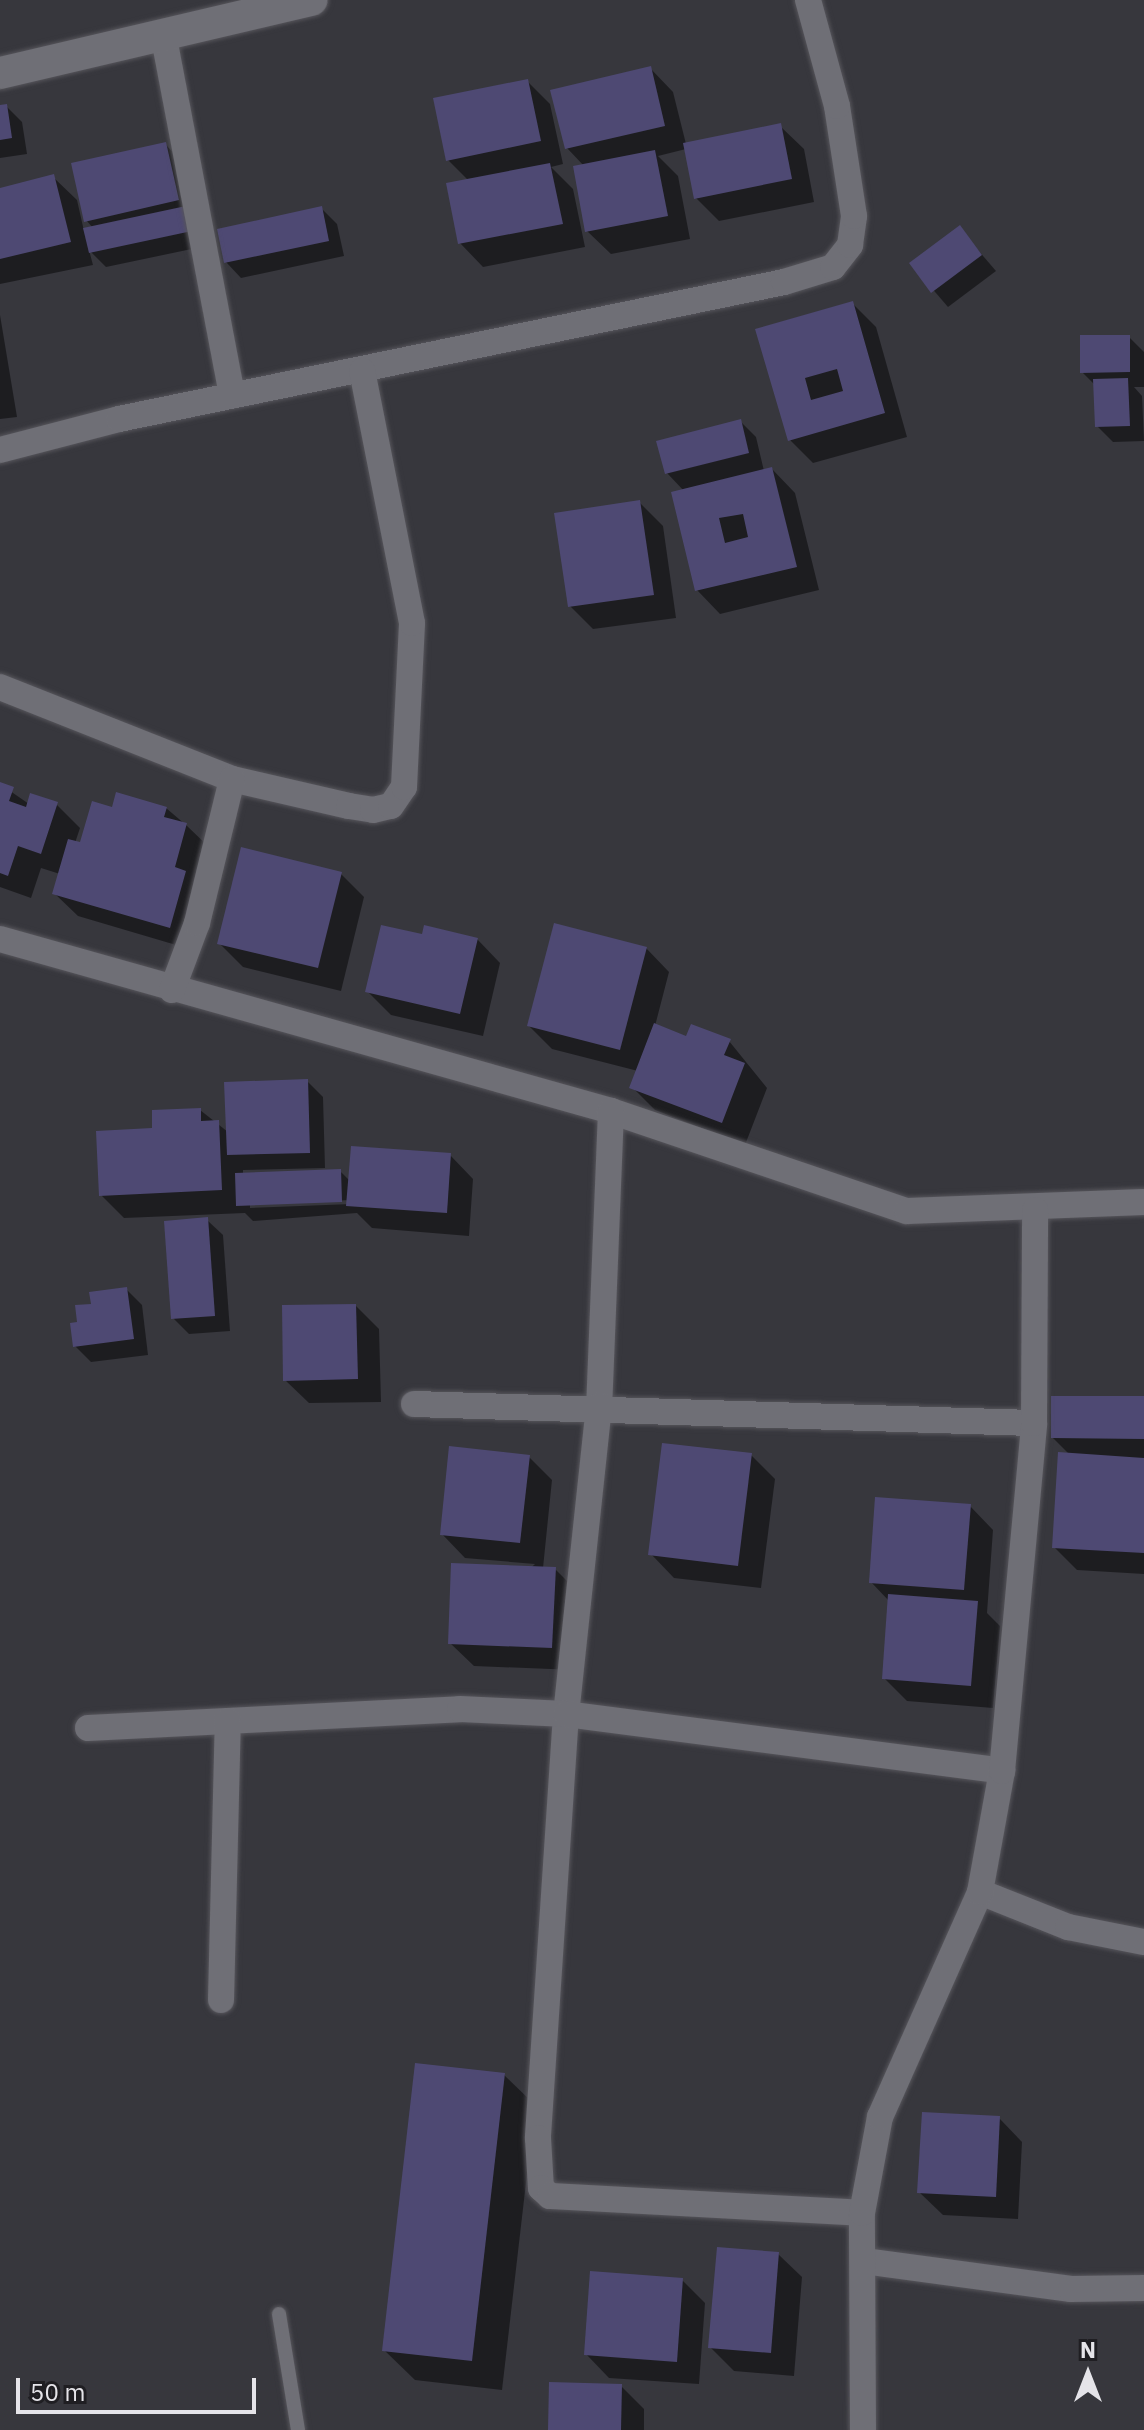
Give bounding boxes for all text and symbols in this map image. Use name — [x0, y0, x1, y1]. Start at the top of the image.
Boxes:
north arrow — [1048, 2334, 1128, 2414]
text: N — [1080, 2335, 1096, 2364]
scale bar — [20, 2362, 260, 2412]
text: 50 m — [30, 2376, 85, 2408]

